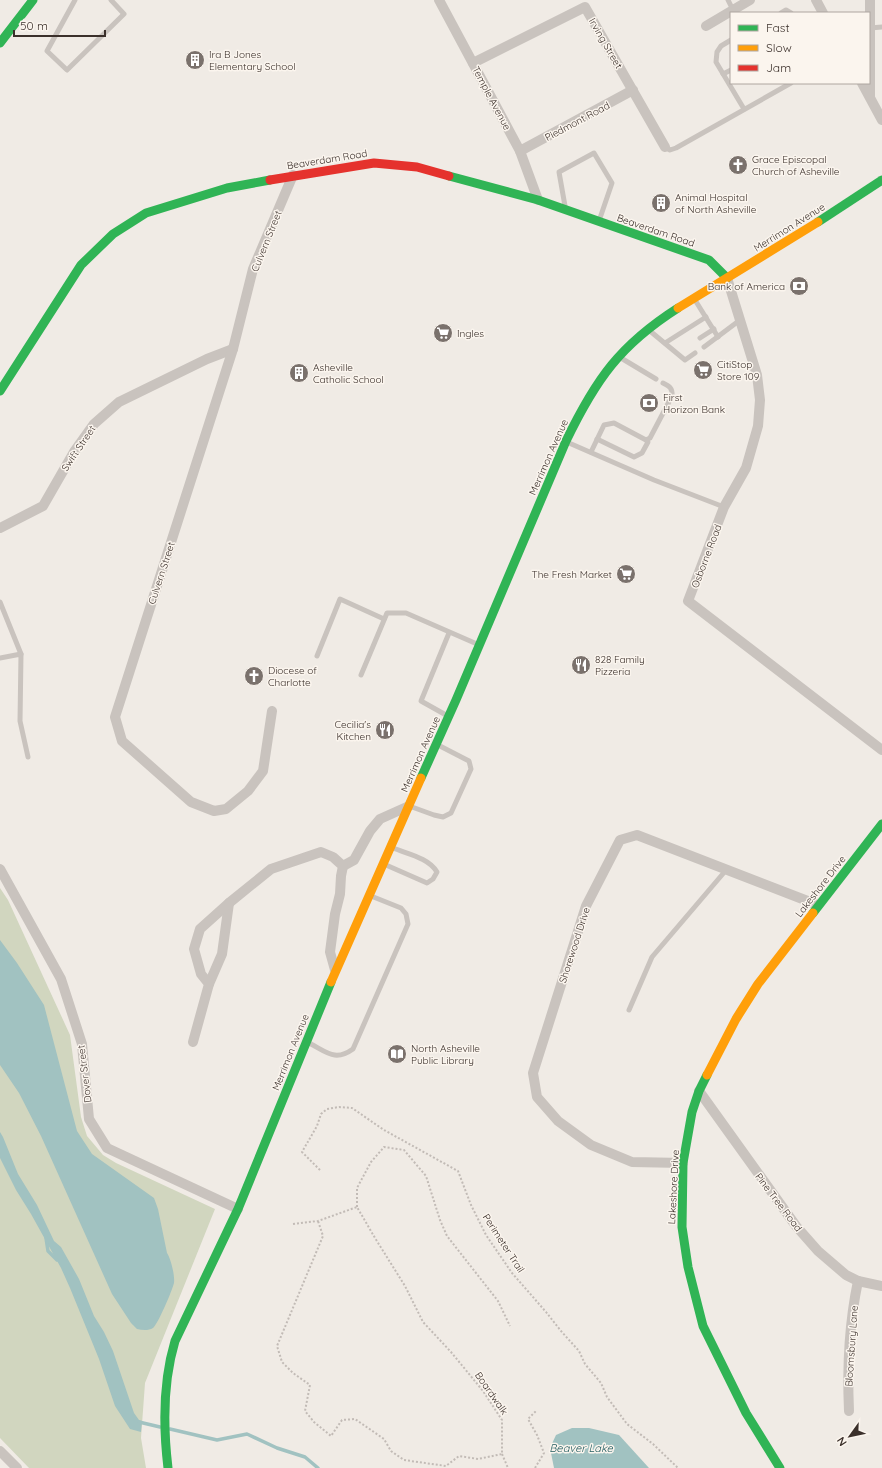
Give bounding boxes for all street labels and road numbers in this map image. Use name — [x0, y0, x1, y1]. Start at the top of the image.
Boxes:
street label: Irving Street — [586, 16, 626, 71]
street label: Temple Avenue — [469, 64, 514, 133]
street label: Piedmont Road — [543, 99, 612, 144]
street label: Beaverdam Road — [286, 147, 368, 172]
street label: Merrimon Avenue — [751, 200, 828, 255]
street label: Culvern Street — [248, 208, 285, 274]
street label: Beaverdam Road — [615, 211, 696, 250]
street label: Merrimon Avenue — [526, 417, 571, 497]
street label: Swift Street — [58, 422, 99, 474]
street label: Osborne Road — [688, 522, 725, 590]
street label: Culvern Street — [145, 540, 178, 606]
street label: Merrimon Avenue — [398, 714, 443, 794]
street label: Lakeshore Drive — [792, 853, 849, 920]
street label: Shorewood Drive — [556, 905, 593, 985]
street label: Merrimon Avenue — [269, 1012, 312, 1092]
street label: Dover Street — [74, 1044, 94, 1104]
street label: Lakeshore Drive — [665, 1149, 682, 1225]
street label: Pine Tree Road — [752, 1170, 805, 1234]
street label: Perimeter Trail — [480, 1211, 527, 1275]
street label: Bloomsbury Lane — [842, 1305, 861, 1387]
street label: Boardwalk — [472, 1369, 511, 1417]

